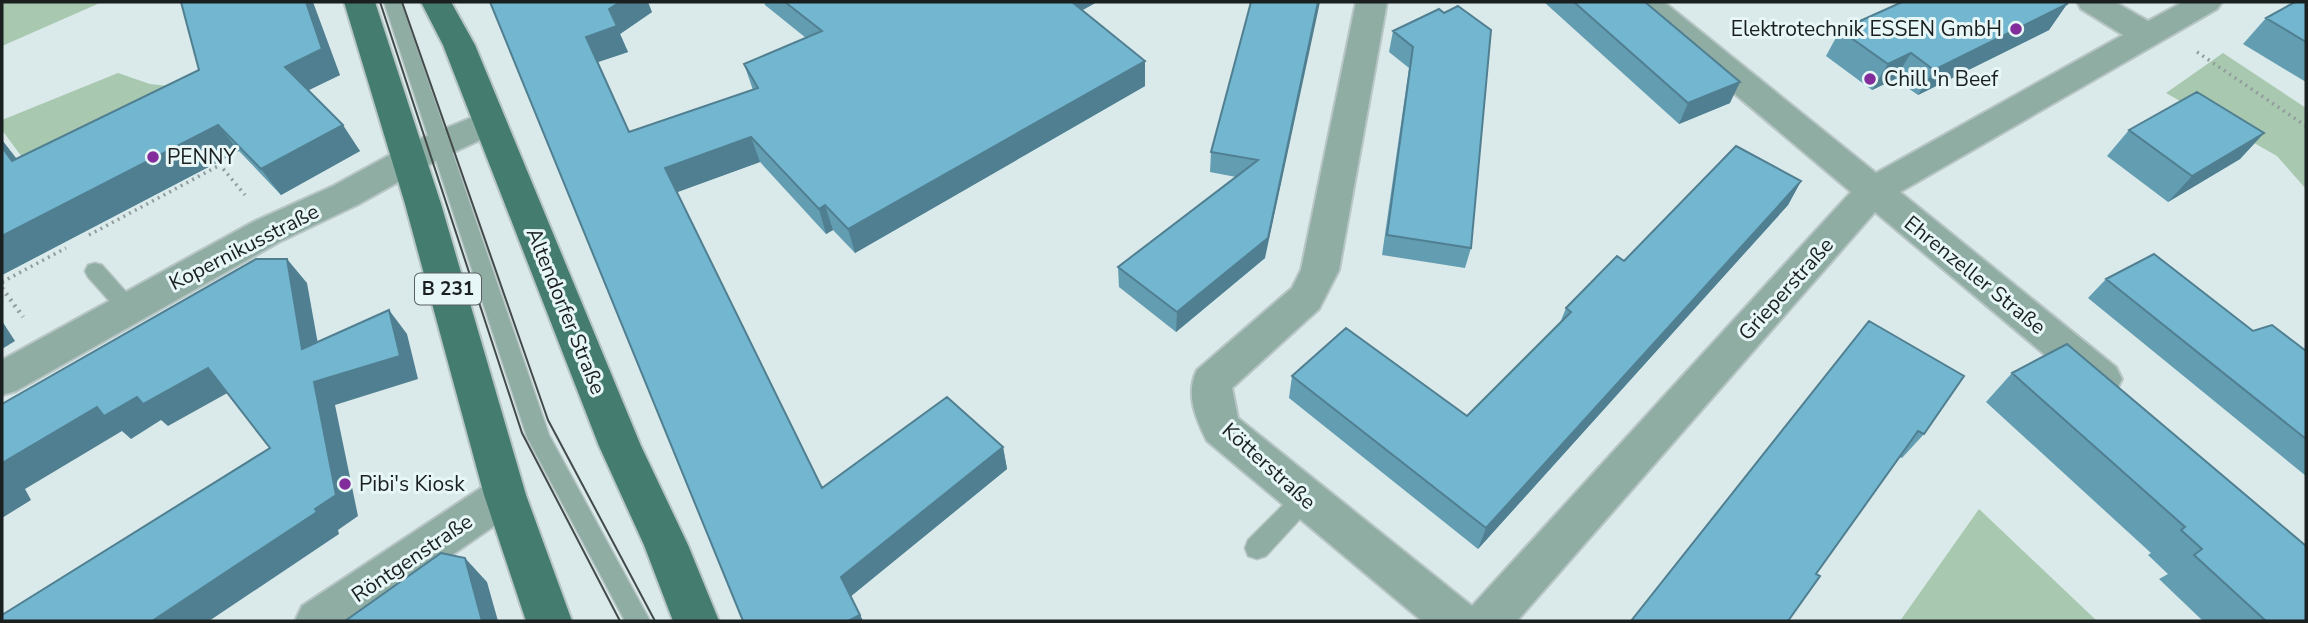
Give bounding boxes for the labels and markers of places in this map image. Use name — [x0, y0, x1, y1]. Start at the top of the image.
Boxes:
place label: Elektrotechnik ESSEN GmbH — [1731, 15, 2002, 43]
marker: Elektrotechnik ESSEN GmbH — [2008, 21, 2024, 37]
place label: Chill 'n Beef — [1884, 65, 1999, 93]
marker: Chill 'n Beef — [1862, 71, 1878, 87]
place label: PENNY — [167, 143, 237, 171]
marker: PENNY — [145, 149, 161, 165]
place label: Pibi's Kiosk — [359, 470, 465, 498]
marker: Pibi's Kiosk — [337, 476, 353, 492]

